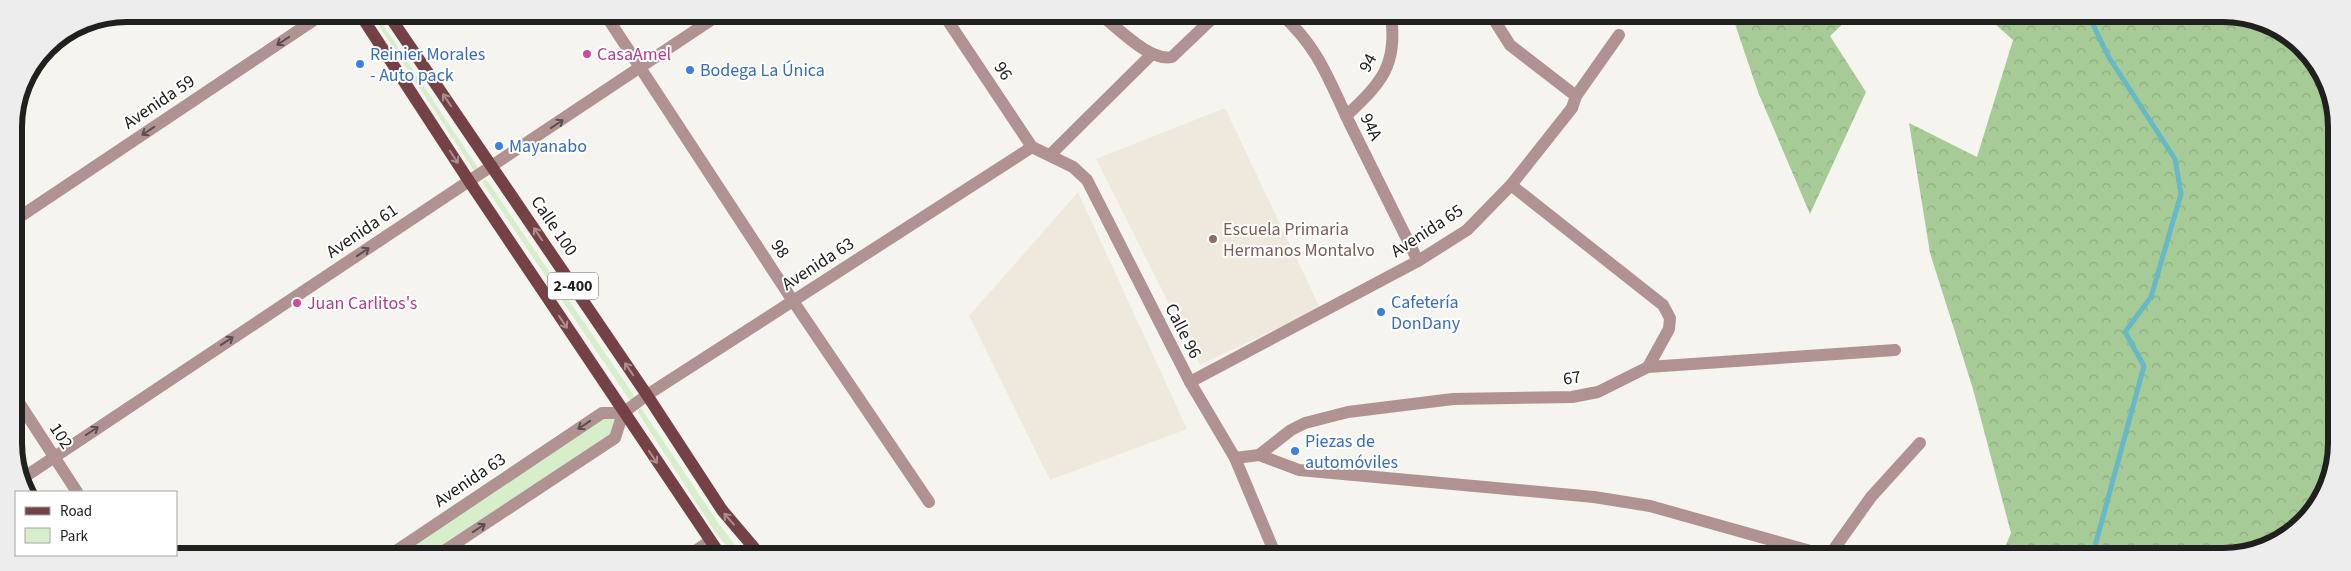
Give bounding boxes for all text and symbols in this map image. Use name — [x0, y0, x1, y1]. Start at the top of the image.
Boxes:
one-way arrow — [276, 36, 290, 46]
place label: Reinier Morales - Auto pack — [370, 42, 485, 88]
place label: CasaAmel — [597, 42, 671, 67]
marker: CasaAmel — [581, 48, 593, 60]
street label: 94 — [1353, 49, 1383, 77]
street label: 96 — [988, 57, 1018, 85]
marker: Reinier Morales - Auto pack — [354, 58, 366, 70]
place label: Bodega La Única — [700, 58, 825, 83]
marker: Bodega La Única — [684, 64, 696, 76]
street label: Avenida 59 — [118, 69, 200, 135]
one-way arrow — [442, 93, 452, 107]
street label: 94A — [1354, 109, 1388, 145]
one-way arrow — [550, 119, 564, 129]
one-way arrow — [141, 126, 155, 136]
place label: Mayanabo — [509, 134, 587, 159]
marker: Mayanabo — [493, 140, 505, 152]
one-way arrow — [449, 150, 459, 164]
street label: Calle 100 — [525, 191, 583, 261]
street label: Avenida 61 — [321, 198, 403, 264]
street label: Avenida 65 — [1386, 198, 1468, 264]
place label: Escuela Primaria Hermanos Montalvo — [1223, 217, 1375, 263]
one-way arrow — [533, 227, 544, 241]
street label: Avenida 63 — [777, 231, 859, 297]
marker: Escuela Primaria Hermanos Montalvo — [1207, 233, 1219, 245]
street label: 98 — [765, 235, 795, 263]
one-way arrow — [355, 246, 369, 256]
road number: 2-400 — [548, 272, 598, 300]
place label: Cafetería DonDany — [1391, 290, 1461, 336]
place label: Juan Carlitos's — [307, 291, 417, 316]
marker: Juan Carlitos's — [291, 297, 303, 309]
street label: Calle 96 — [1158, 299, 1208, 363]
marker: Cafetería DonDany — [1375, 306, 1387, 318]
one-way arrow — [558, 315, 568, 329]
one-way arrow — [220, 336, 234, 346]
one-way arrow — [624, 362, 634, 376]
street label: 67 — [1561, 364, 1583, 392]
street label: 102 — [43, 418, 79, 454]
one-way arrow — [577, 420, 591, 430]
one-way arrow — [85, 426, 99, 436]
place label: Piezas de automóviles — [1305, 429, 1398, 475]
marker: Piezas de automóviles — [1289, 445, 1301, 457]
street label: Avenida 63 — [429, 447, 511, 513]
one-way arrow — [648, 450, 658, 464]
legend — [15, 491, 178, 556]
text: Road — [60, 501, 92, 522]
one-way arrow — [723, 512, 735, 525]
one-way arrow — [472, 523, 486, 533]
text: Park — [60, 526, 89, 547]

